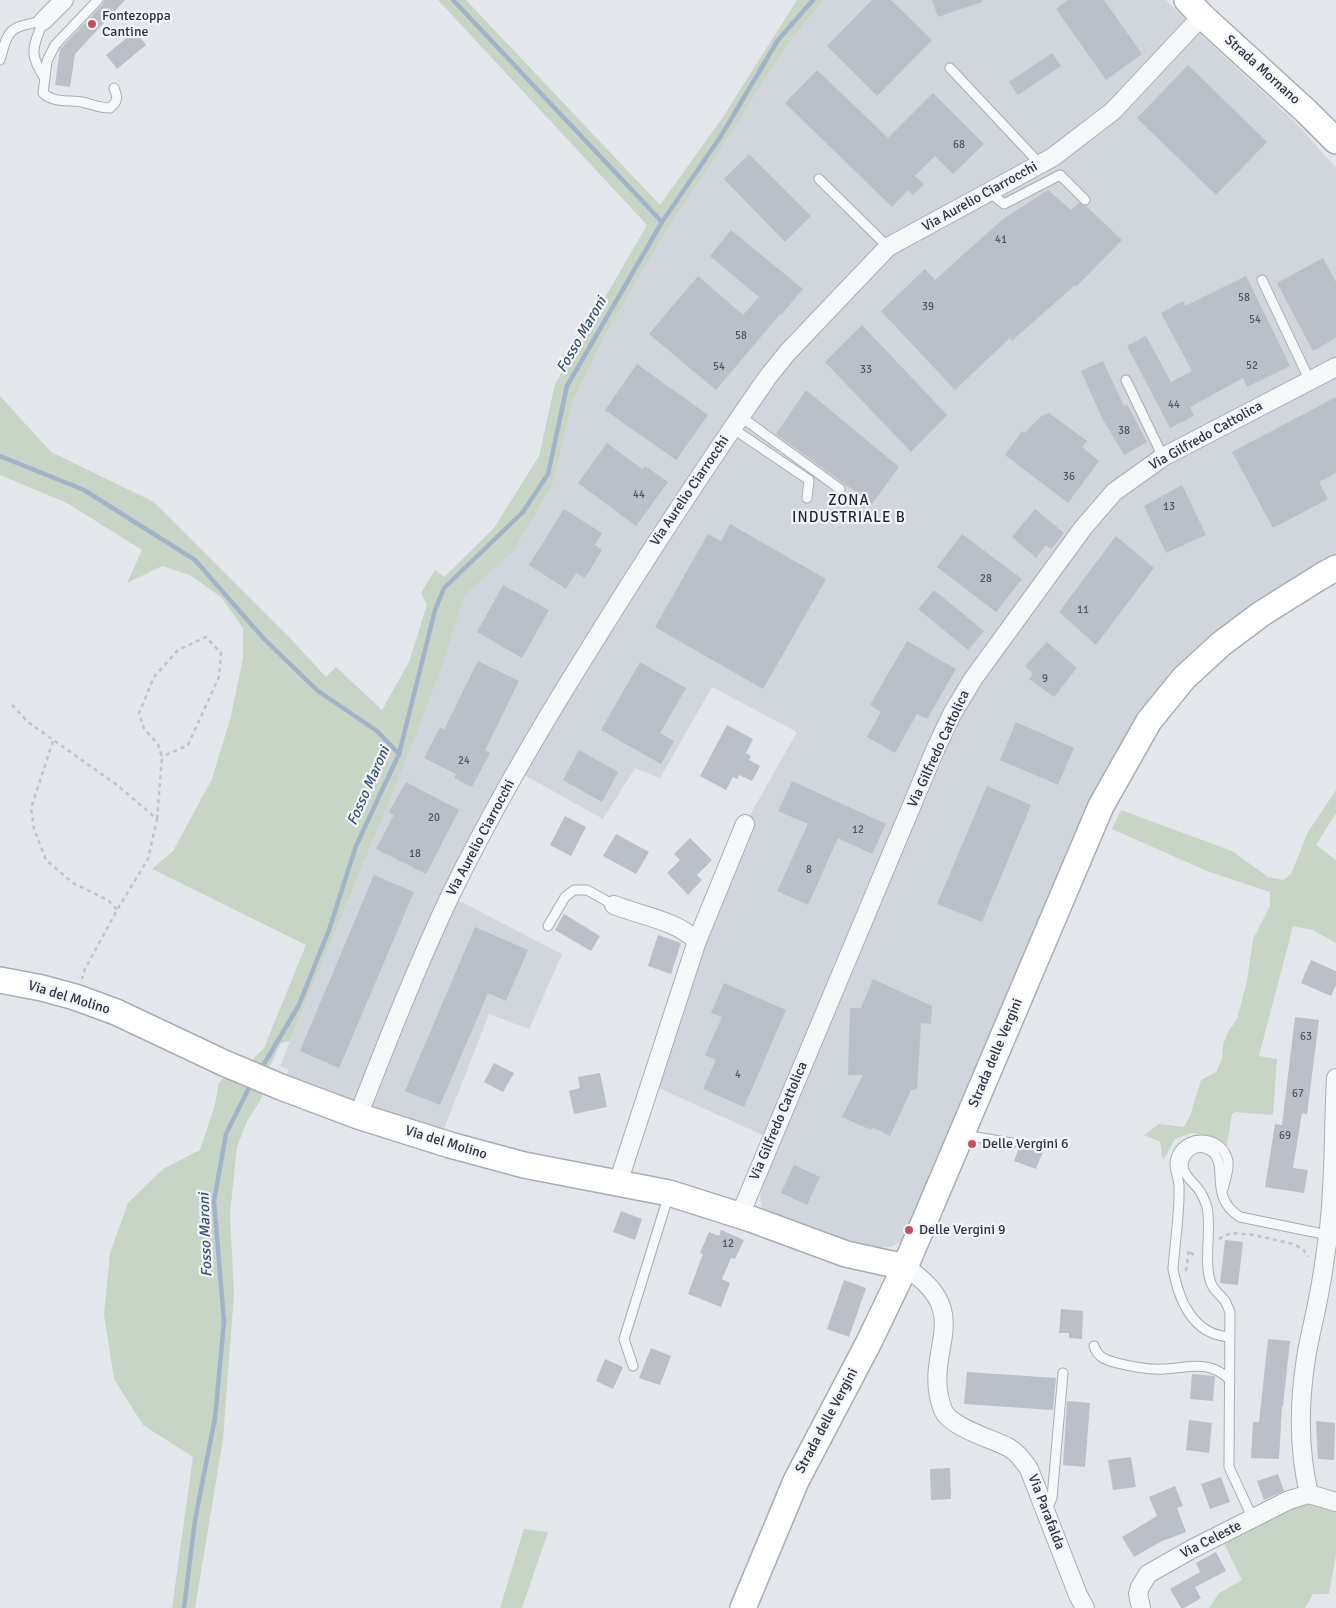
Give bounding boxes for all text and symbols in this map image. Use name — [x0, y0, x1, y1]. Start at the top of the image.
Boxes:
place label: Fontezoppa Cantine — [102, 8, 171, 40]
marker: Fontezoppa Cantine — [86, 18, 98, 30]
street label: Strada Mornano — [1221, 32, 1303, 108]
house number: 68 — [953, 138, 965, 152]
street label: Via Aurelio Ciarrocchi — [919, 158, 1041, 236]
house number: 41 — [995, 233, 1007, 247]
house number: 58 — [1238, 291, 1250, 305]
water label: Fosso Maroni — [553, 294, 611, 376]
house number: 39 — [922, 300, 934, 314]
house number: 54 — [1249, 313, 1261, 327]
house number: 58 — [735, 329, 747, 343]
house number: 52 — [1246, 359, 1258, 373]
house number: 54 — [713, 360, 725, 374]
house number: 33 — [860, 363, 872, 377]
street label: Via Gilfredo Cattolica — [1146, 398, 1266, 474]
house number: 44 — [1168, 398, 1180, 412]
house number: 38 — [1118, 424, 1130, 438]
street label: Via Aurelio Ciarrocchi — [647, 433, 733, 549]
house number: 36 — [1063, 470, 1075, 484]
house number: 44 — [633, 488, 645, 502]
district label: ZONA INDUSTRIALE B — [790, 492, 908, 527]
house number: 13 — [1163, 500, 1175, 514]
house number: 28 — [980, 572, 992, 586]
house number: 11 — [1077, 603, 1089, 617]
house number: 9 — [1042, 672, 1048, 686]
street label: Via Gilfredo Cattolica — [905, 688, 973, 810]
water label: Fosso Maroni — [344, 744, 394, 828]
house number: 24 — [458, 754, 470, 768]
street label: Via Aurelio Ciarrocchi — [443, 777, 519, 899]
house number: 20 — [428, 811, 440, 825]
house number: 12 — [852, 823, 864, 837]
house number: 18 — [409, 847, 421, 861]
house number: 8 — [806, 863, 812, 877]
street label: Via del Molino — [26, 978, 112, 1018]
street label: Strada delle Vergini — [965, 996, 1027, 1110]
house number: 63 — [1300, 1030, 1312, 1044]
street label: Via Gilfredo Cattolica — [746, 1059, 812, 1183]
house number: 4 — [735, 1068, 741, 1082]
house number: 67 — [1292, 1087, 1304, 1101]
street label: Via del Molino — [403, 1123, 489, 1163]
house number: 69 — [1279, 1129, 1291, 1143]
place label: Delle Vergini 6 — [982, 1136, 1069, 1152]
marker: Delle Vergini 6 — [966, 1138, 978, 1150]
water label: Fosso Maroni — [196, 1193, 216, 1277]
place label: Delle Vergini 9 — [919, 1222, 1006, 1238]
marker: Delle Vergini 9 — [903, 1224, 915, 1236]
house number: 12 — [722, 1237, 734, 1251]
street label: Strada delle Vergini — [792, 1366, 862, 1476]
street label: Via Parafalda — [1024, 1472, 1068, 1552]
street label: Via Celeste — [1178, 1517, 1244, 1563]

